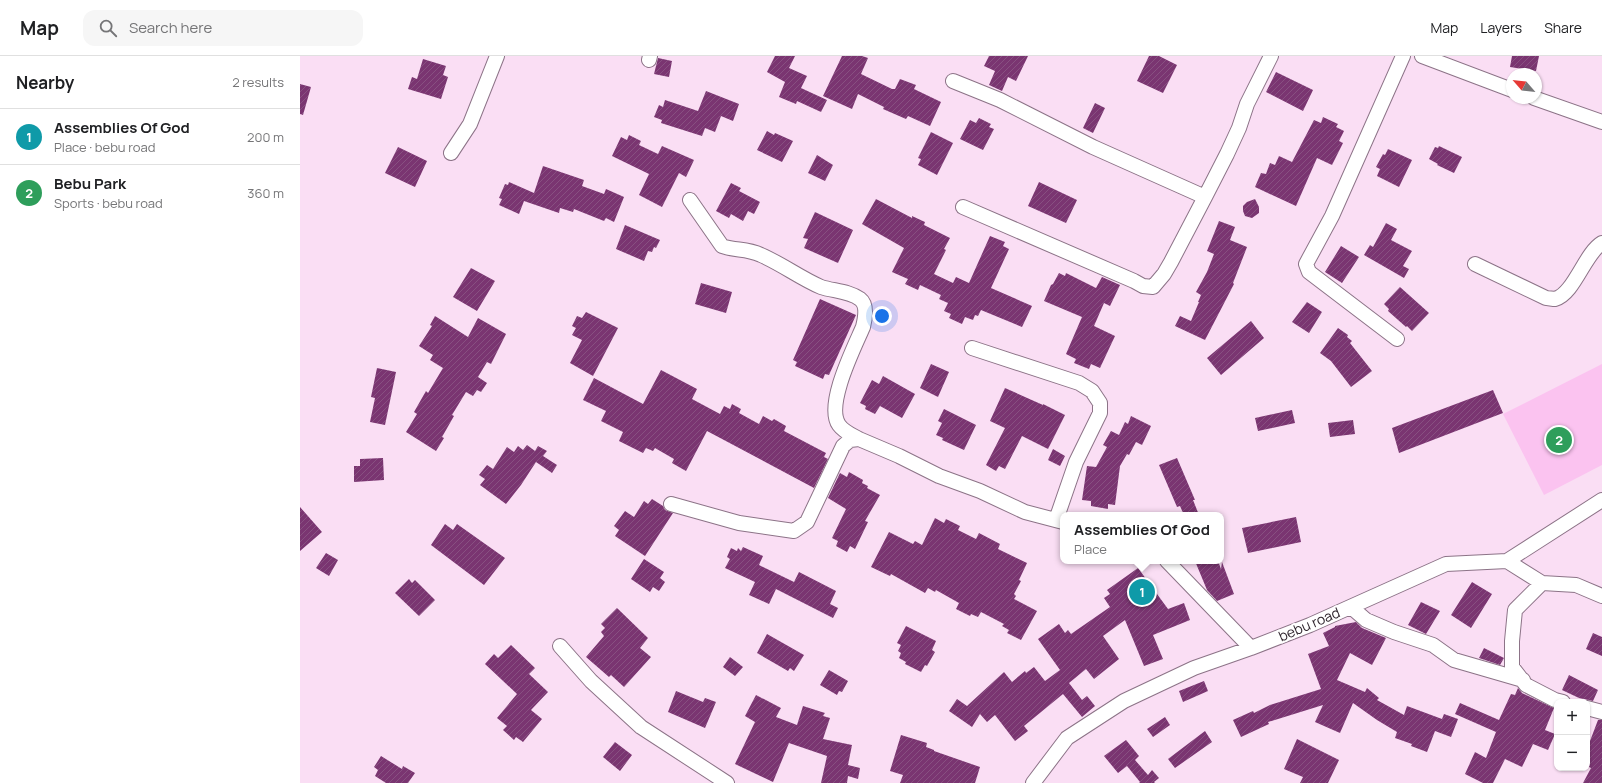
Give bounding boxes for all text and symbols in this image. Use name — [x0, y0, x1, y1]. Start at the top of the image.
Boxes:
search box — [83, 10, 363, 46]
text: Map — [20, 15, 59, 41]
icon: search — [97, 17, 119, 39]
text: Search here — [129, 17, 212, 38]
text: Map — [1430, 18, 1458, 37]
text: Layers — [1480, 18, 1522, 37]
text: Share — [1544, 18, 1582, 37]
north arrow — [1506, 68, 1542, 104]
text: Nearby — [16, 71, 74, 94]
text: 2 results — [232, 73, 284, 91]
text: Assemblies Of God — [54, 117, 190, 138]
text: 1 — [26, 128, 32, 146]
text: 200 m — [247, 128, 284, 146]
text: Place · bebu road — [54, 138, 155, 156]
text: Bebu Park — [54, 173, 126, 194]
text: 2 — [25, 184, 33, 202]
text: 360 m — [247, 184, 284, 202]
text: Sports · bebu road — [54, 194, 163, 212]
your location — [872, 306, 892, 326]
pin: 2 — [1546, 425, 1572, 455]
popup — [1060, 512, 1224, 564]
text: Assemblies Of God — [1074, 519, 1210, 540]
text: Place — [1074, 540, 1107, 558]
pin: 1 — [1129, 577, 1155, 607]
street label: bebu road — [1275, 603, 1343, 645]
map controls — [1554, 699, 1590, 771]
button: + — [1554, 699, 1590, 735]
button: − — [1554, 735, 1590, 771]

